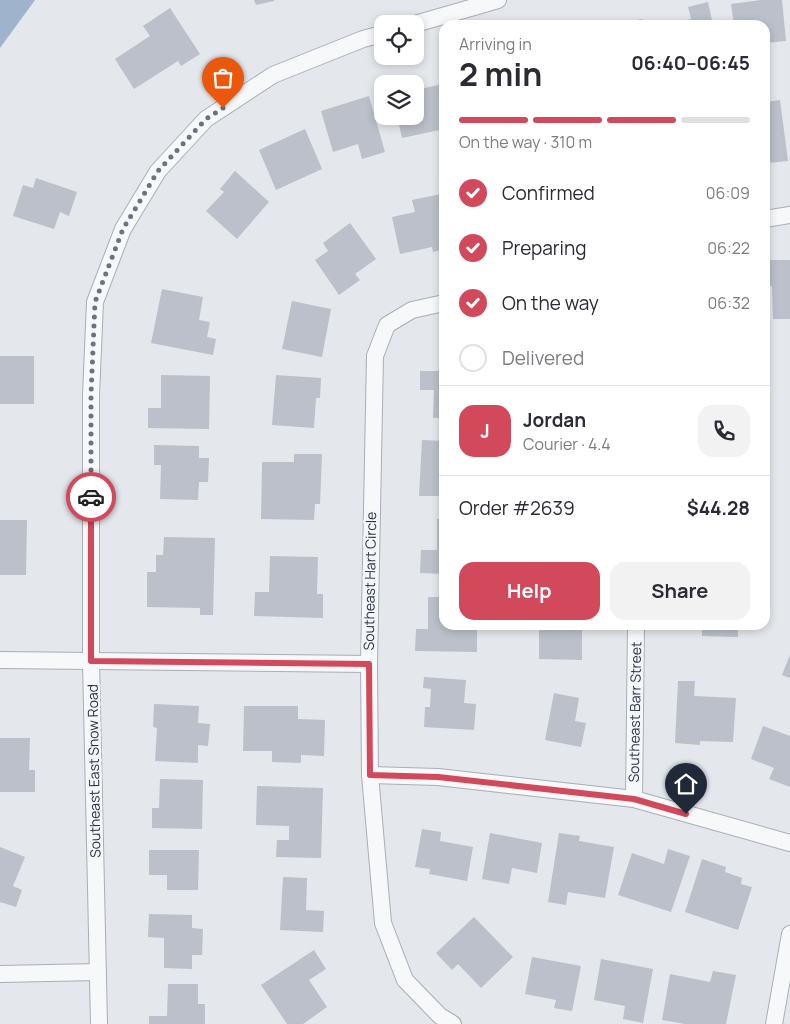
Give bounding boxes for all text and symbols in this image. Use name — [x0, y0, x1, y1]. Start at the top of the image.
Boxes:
map controls — [374, 15, 424, 125]
button: locate — [374, 15, 424, 65]
text: Arriving in — [459, 33, 532, 55]
text: 06:40–06:45 — [631, 50, 750, 76]
text: 2 min — [459, 52, 542, 96]
pin — [202, 57, 244, 108]
icon: bag — [209, 64, 237, 92]
button: layers — [374, 75, 424, 125]
text: On the way · 310 m — [459, 131, 592, 153]
icon: check — [459, 179, 487, 207]
text: Confirmed — [502, 180, 595, 206]
text: 06:09 — [706, 182, 750, 204]
icon: check — [459, 234, 487, 262]
text: Preparing — [502, 235, 587, 261]
text: 06:22 — [707, 237, 750, 259]
icon: check — [459, 289, 487, 317]
text: On the way — [502, 290, 599, 316]
text: 06:32 — [708, 292, 750, 314]
text: Delivered — [502, 345, 584, 371]
button: phone — [698, 405, 750, 457]
text: Jordan — [523, 407, 586, 433]
text: J — [480, 418, 490, 444]
text: Courier · 4.4 — [523, 433, 611, 455]
courier — [66, 472, 116, 522]
icon: car — [77, 483, 105, 511]
text: Order #2639 — [459, 495, 575, 521]
text: $44.28 — [687, 495, 750, 521]
street label: Southeast Hart Circle — [359, 511, 380, 651]
button: Help — [459, 562, 600, 620]
button: Share — [610, 562, 750, 620]
street label: Southeast Barr Street — [624, 641, 645, 783]
street label: Southeast East Snow Road — [82, 684, 105, 858]
pin — [665, 763, 707, 814]
icon: home — [672, 770, 700, 798]

